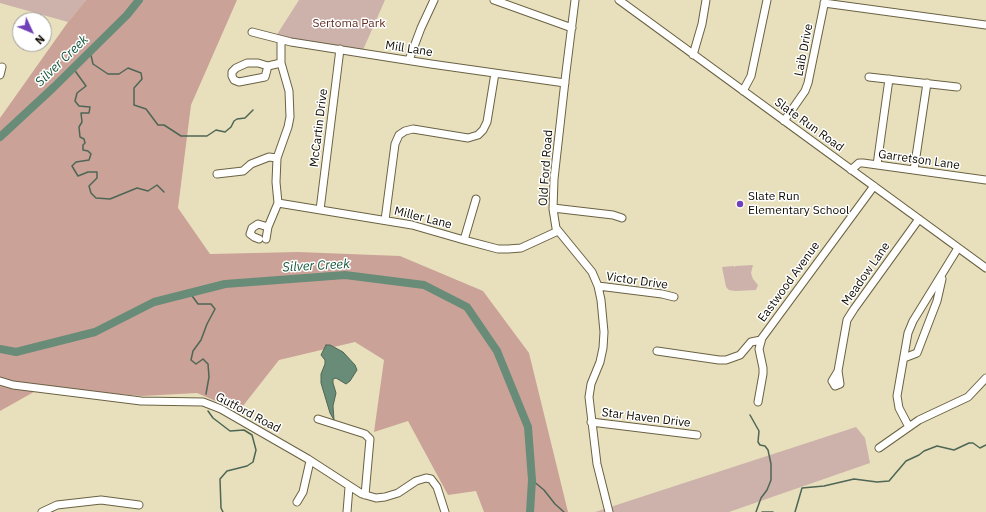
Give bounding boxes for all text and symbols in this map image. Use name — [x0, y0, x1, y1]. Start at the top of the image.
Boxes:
north arrow — [12, 12, 52, 52]
park label: Sertoma Park — [313, 17, 385, 31]
street label: Laib Drive — [792, 23, 816, 77]
water label: Silver Creek — [32, 32, 92, 90]
text: N — [32, 32, 48, 47]
street label: Mill Lane — [384, 38, 434, 60]
street label: McCartin Drive — [307, 88, 331, 168]
street label: Slate Run Road — [772, 95, 846, 155]
street label: Old Ford Road — [536, 129, 556, 207]
street label: Garretson Lane — [877, 147, 961, 173]
place label: Slate Run Elementary School — [748, 190, 849, 218]
marker: Slate Run Elementary School — [735, 199, 745, 209]
street label: Miller Lane — [393, 204, 453, 232]
street label: Eastwood Avenue — [755, 239, 823, 325]
street label: Meadow Lane — [839, 239, 893, 309]
water label: Silver Creek — [282, 256, 350, 276]
street label: Victor Drive — [605, 270, 669, 292]
street label: Gutford Road — [213, 390, 283, 436]
street label: Star Haven Drive — [601, 405, 691, 431]

